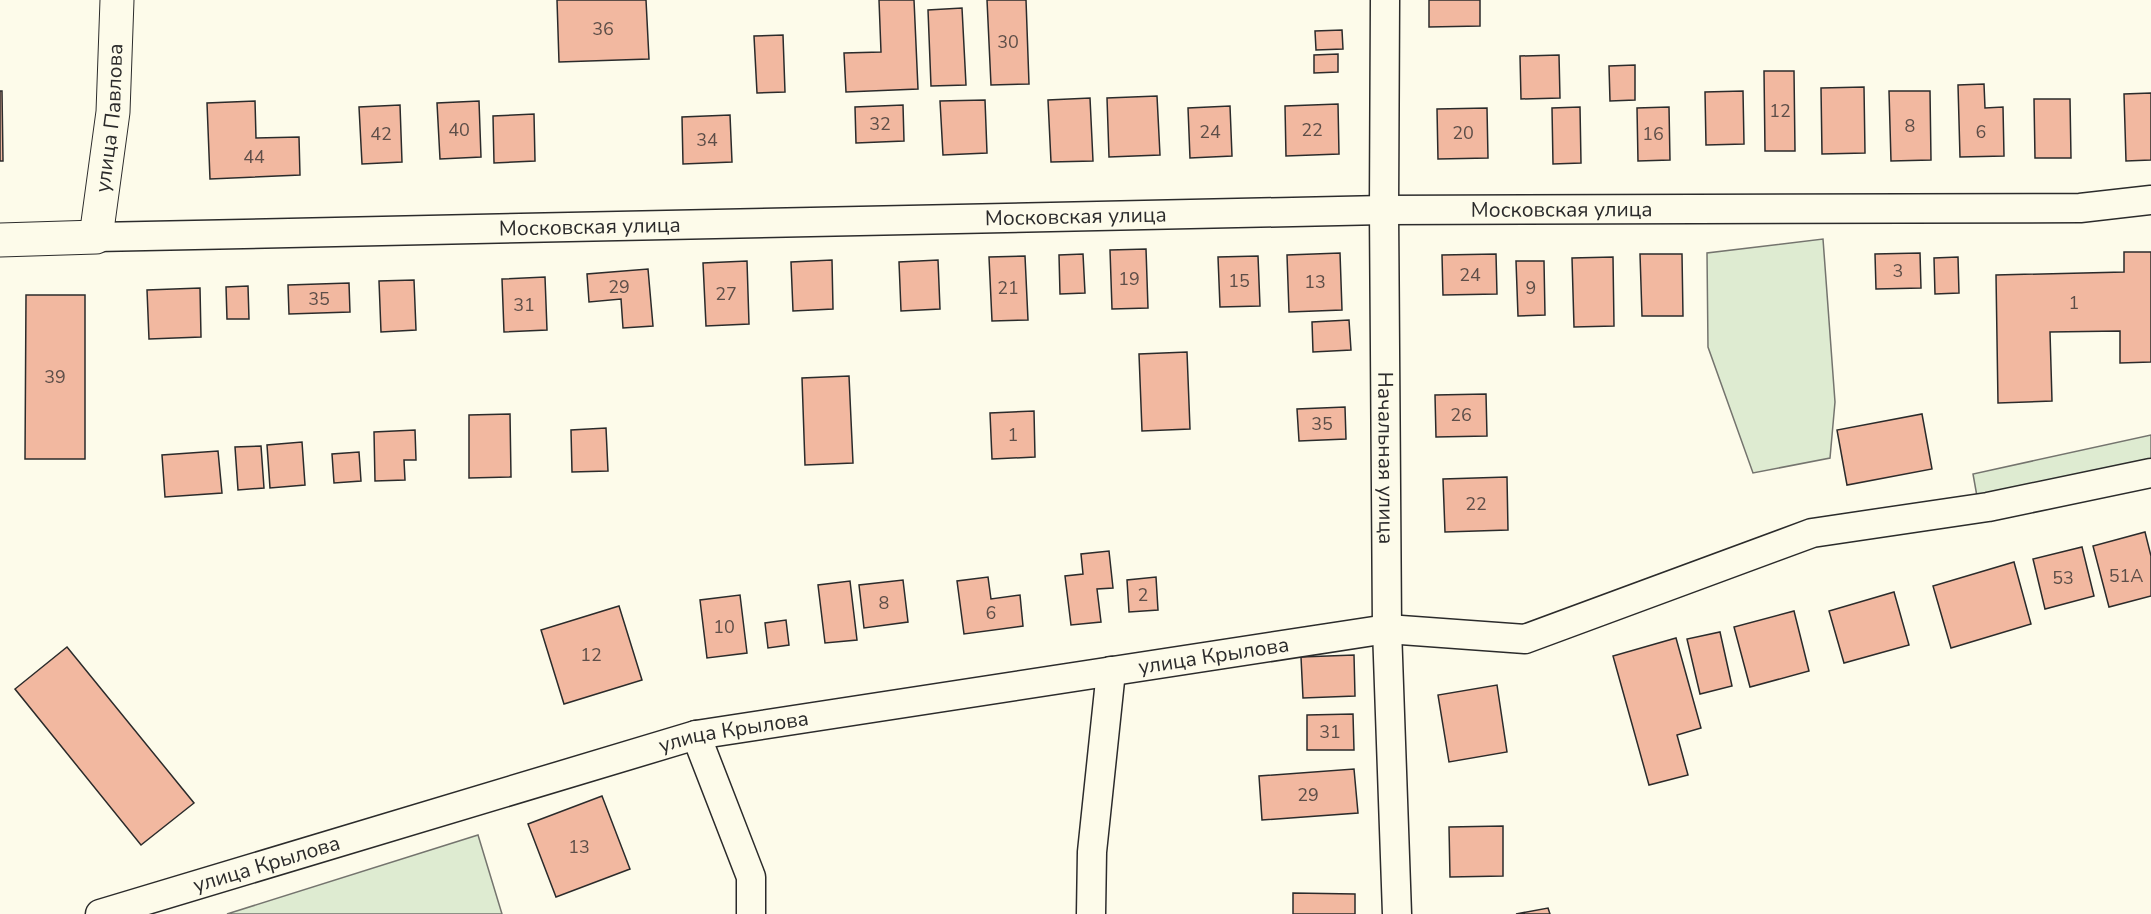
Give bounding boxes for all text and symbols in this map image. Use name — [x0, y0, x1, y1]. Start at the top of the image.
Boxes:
house number: 36 — [592, 17, 614, 41]
house number: 30 — [997, 30, 1019, 54]
street label: улица Павлова — [88, 43, 129, 194]
house number: 12 — [1769, 99, 1791, 123]
house number: 32 — [869, 112, 891, 136]
house number: 8 — [1905, 114, 1915, 138]
house number: 40 — [448, 118, 470, 142]
house number: 22 — [1301, 118, 1323, 142]
house number: 24 — [1199, 120, 1221, 144]
house number: 6 — [1976, 120, 1986, 144]
house number: 20 — [1452, 121, 1474, 145]
house number: 42 — [370, 122, 392, 146]
house number: 16 — [1642, 122, 1664, 146]
house number: 34 — [696, 128, 718, 152]
house number: 44 — [243, 145, 265, 169]
street label: Московская улица — [1471, 195, 1653, 224]
street label: Московская улица — [985, 201, 1167, 232]
street label: Московская улица — [499, 211, 681, 243]
house number: 3 — [1893, 259, 1903, 283]
house number: 24 — [1459, 263, 1481, 287]
house number: 19 — [1118, 267, 1140, 291]
house number: 15 — [1228, 269, 1250, 293]
house number: 13 — [1304, 270, 1326, 294]
house number: 29 — [608, 275, 630, 299]
house number: 21 — [997, 276, 1019, 300]
house number: 9 — [1526, 276, 1536, 300]
house number: 27 — [715, 282, 737, 306]
house number: 35 — [308, 287, 330, 311]
house number: 1 — [2069, 291, 2079, 315]
house number: 31 — [513, 293, 535, 317]
house number: 39 — [44, 365, 66, 389]
street label: Начальная улица — [1371, 372, 1400, 544]
house number: 26 — [1450, 403, 1472, 427]
house number: 35 — [1311, 412, 1333, 436]
house number: 1 — [1008, 423, 1018, 447]
house number: 22 — [1465, 492, 1487, 516]
house number: 51А — [2109, 564, 2143, 588]
house number: 53 — [2052, 566, 2074, 590]
house number: 2 — [1138, 583, 1148, 607]
house number: 8 — [879, 591, 889, 615]
house number: 6 — [986, 601, 996, 625]
house number: 10 — [713, 615, 735, 639]
street label: улица Крылова — [1136, 630, 1291, 681]
house number: 12 — [580, 643, 602, 667]
street label: улица Крылова — [655, 704, 811, 759]
house number: 31 — [1319, 720, 1341, 744]
house number: 29 — [1297, 783, 1319, 807]
street label: улица Крылова — [190, 829, 343, 899]
house number: 13 — [568, 835, 590, 859]

